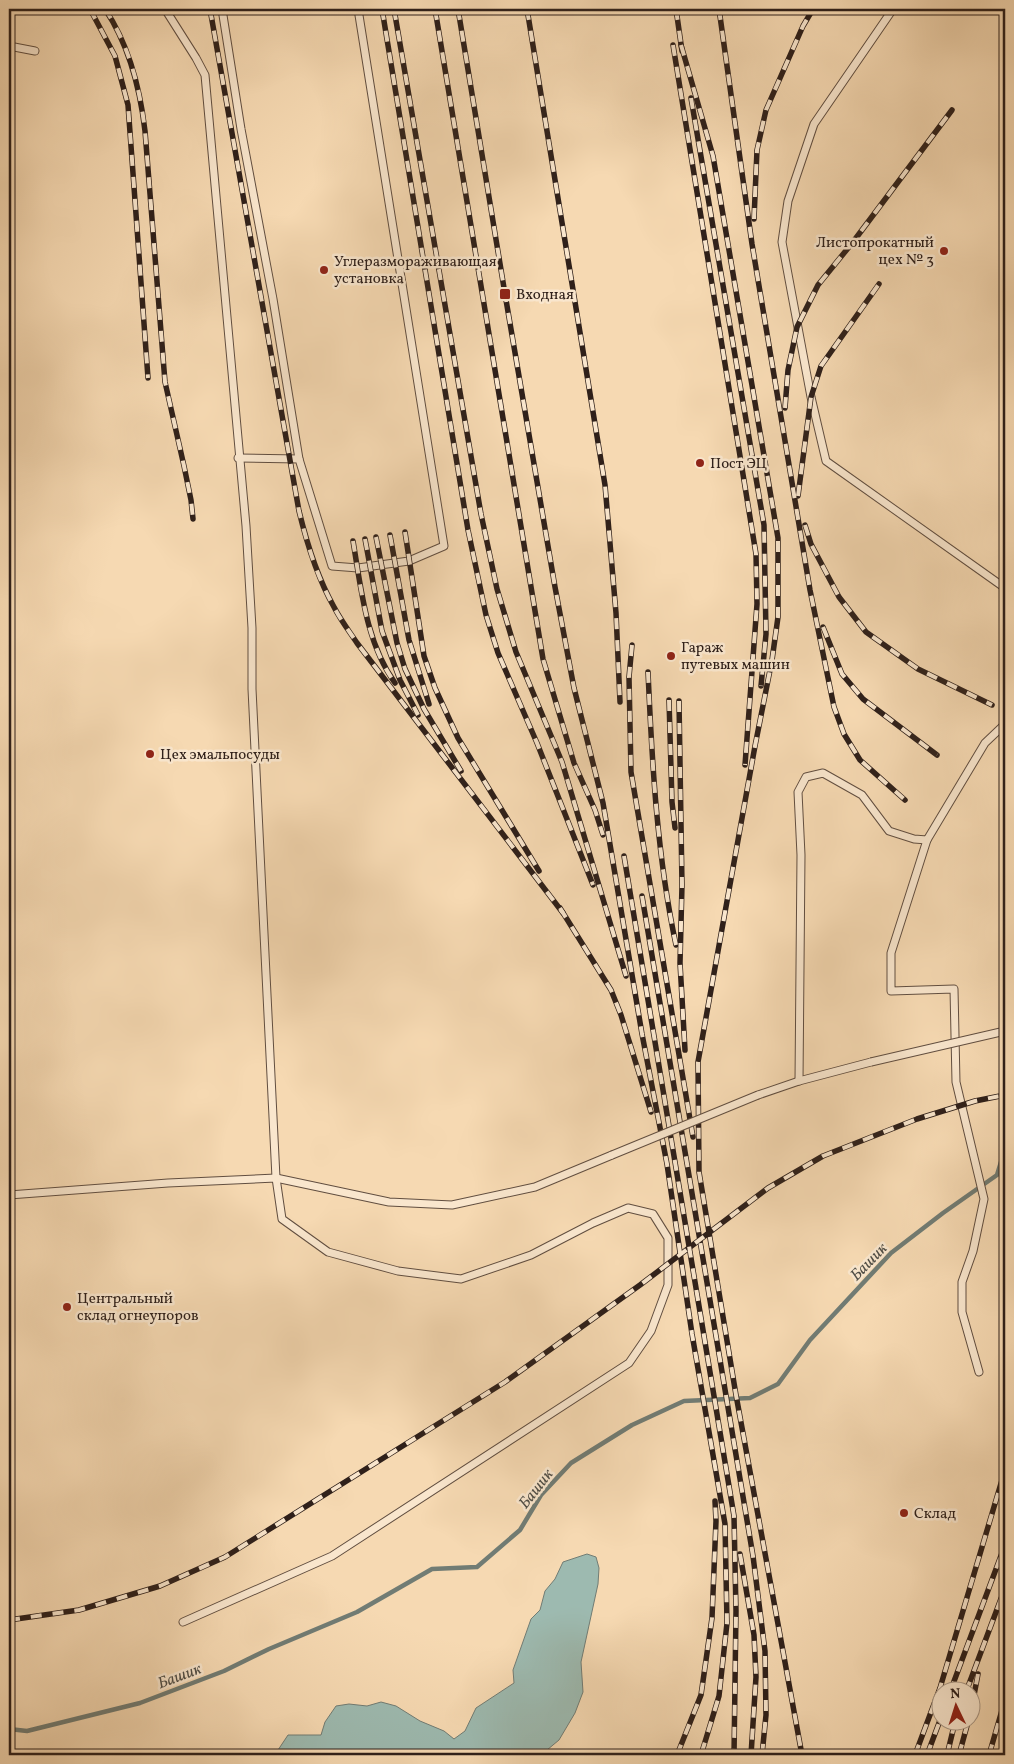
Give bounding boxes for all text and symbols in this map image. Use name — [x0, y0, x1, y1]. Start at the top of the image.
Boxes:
place label: Листопрокатный цех № 3 — [816, 233, 934, 271]
marker: Листопрокатный цех № 3 — [938, 245, 950, 257]
place label: Углеразмораживающая установка — [334, 252, 497, 290]
marker: Углеразмораживающая установка — [318, 264, 330, 276]
place label: Входная — [516, 285, 574, 306]
marker: Входная — [498, 287, 512, 301]
place label: Поcт ЭЦ — [710, 454, 768, 475]
marker: Поcт ЭЦ — [694, 457, 706, 469]
place label: Гараж путевых машин — [681, 638, 790, 676]
marker: Гараж путевых машин — [665, 650, 677, 662]
place label: Цех эмальпосуды — [160, 745, 280, 766]
marker: Цех эмальпосуды — [144, 748, 156, 760]
water label: Башик — [846, 1238, 893, 1286]
place label: Центральный склад огнеупоров — [77, 1289, 199, 1327]
marker: Центральный склад огнеупоров — [61, 1301, 73, 1313]
water label: Башик — [514, 1464, 559, 1514]
place label: Склад — [914, 1504, 956, 1525]
marker: Склад — [898, 1507, 910, 1519]
water label: Башик — [155, 1658, 205, 1695]
north arrow — [932, 1682, 982, 1732]
text: N — [949, 1685, 961, 1704]

